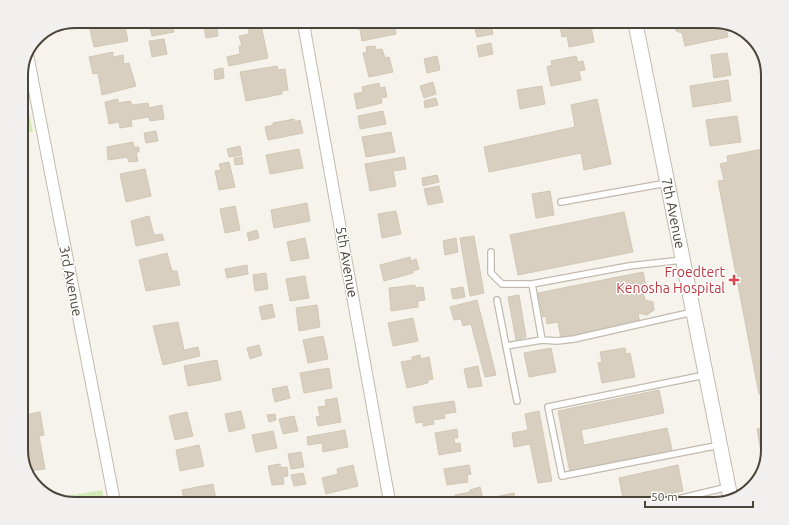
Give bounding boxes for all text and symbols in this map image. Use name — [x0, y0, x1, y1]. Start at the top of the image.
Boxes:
street label: 7th Avenue — [659, 176, 688, 250]
street label: 5th Avenue — [333, 225, 361, 299]
street label: 3rd Avenue — [56, 244, 86, 318]
place label: Froedtert Kenosha Hospital — [616, 264, 725, 296]
marker: Froedtert Kenosha Hospital — [728, 274, 740, 286]
scale bar — [645, 483, 753, 509]
text: 50 m — [651, 490, 678, 503]

